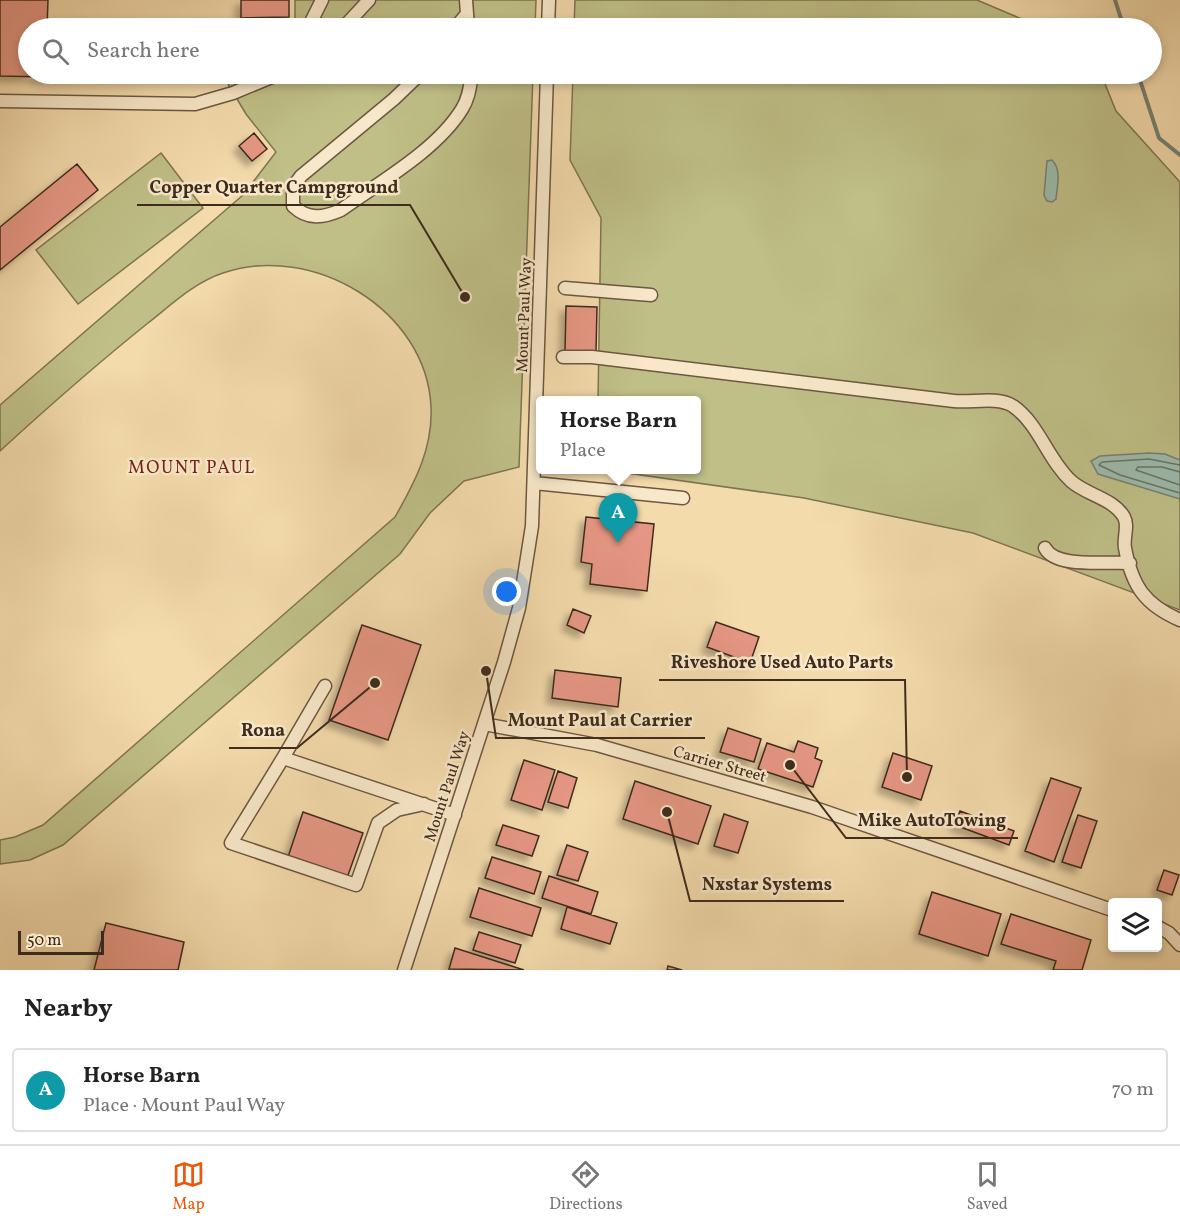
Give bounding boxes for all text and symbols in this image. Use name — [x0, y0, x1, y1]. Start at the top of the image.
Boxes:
search box — [18, 18, 1162, 84]
icon: search — [39, 35, 72, 68]
text: Search here — [87, 36, 200, 67]
callout: Copper Quarter Campground — [137, 169, 410, 205]
text: Copper Quarter Campground — [150, 176, 398, 201]
street label: Mount Paul Way — [512, 257, 538, 373]
popup — [536, 396, 701, 474]
text: Horse Barn — [560, 406, 677, 437]
text: Place — [560, 437, 606, 465]
district label: MOUNT PAUL — [128, 456, 256, 481]
pin: A — [598, 494, 638, 543]
your location — [492, 577, 521, 606]
callout: Riveshore Used Auto Parts — [659, 644, 905, 680]
text: Riveshore Used Auto Parts — [671, 651, 893, 676]
callout: Mount Paul at Carrier — [496, 702, 705, 738]
text: Mount Paul at Carrier — [508, 709, 693, 734]
callout: Rona — [229, 712, 297, 748]
text: Rona — [241, 719, 285, 744]
street label: Mount Paul Way — [420, 728, 476, 845]
street label: Carrier Street — [670, 741, 769, 789]
callout: Mike AutoTowing — [846, 802, 1018, 838]
text: Mike AutoTowing — [858, 809, 1006, 834]
callout: Nxstar Systems — [690, 865, 844, 901]
text: Nxstar Systems — [702, 873, 832, 898]
map controls — [1108, 898, 1162, 952]
button: layers — [1108, 898, 1162, 952]
scale bar — [18, 928, 104, 956]
text: 50 m — [27, 930, 61, 952]
text: Nearby — [24, 991, 113, 1027]
text: Horse Barn — [83, 1061, 201, 1092]
text: A — [38, 1076, 53, 1104]
text: 70 m — [1111, 1076, 1154, 1104]
text: Place · Mount Paul Way — [83, 1092, 285, 1120]
tab: Map — [172, 1158, 205, 1216]
tab: Directions — [549, 1158, 623, 1216]
tab: Saved — [967, 1158, 1008, 1216]

